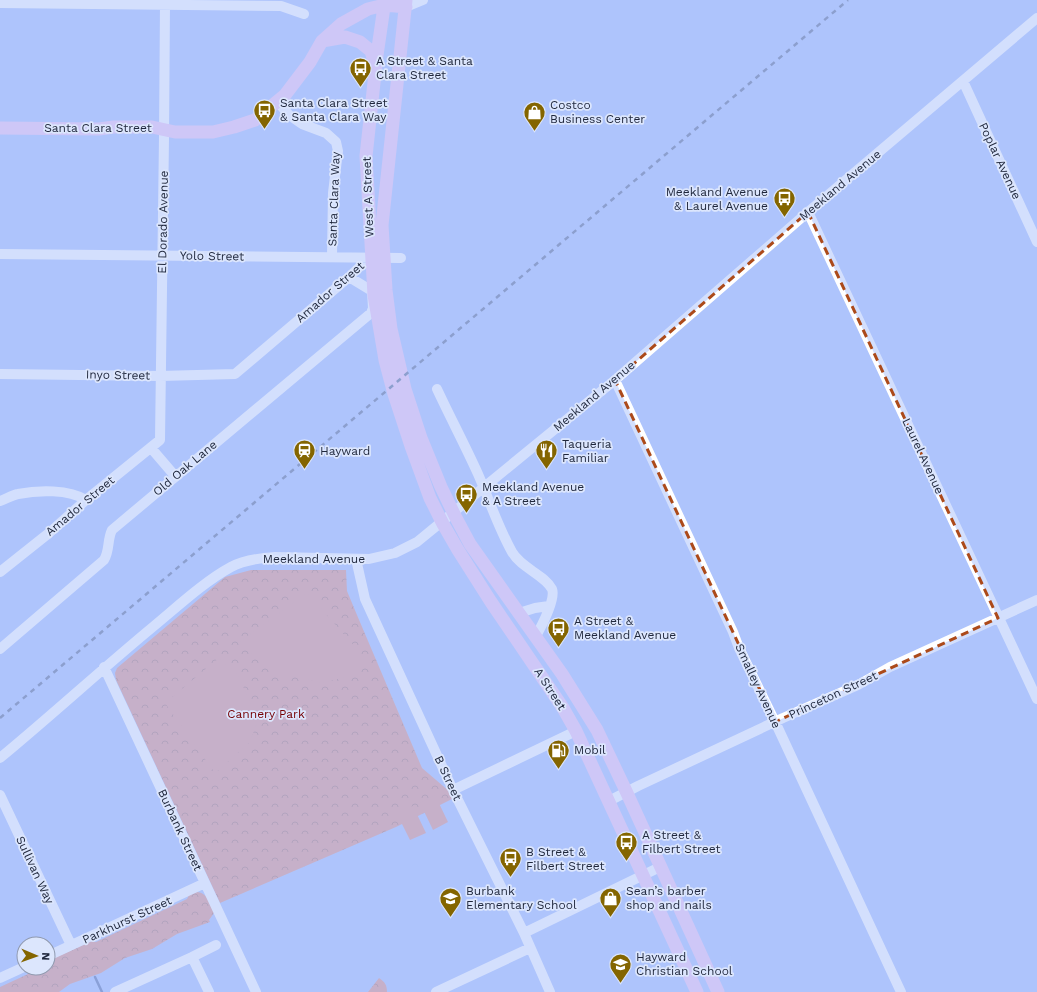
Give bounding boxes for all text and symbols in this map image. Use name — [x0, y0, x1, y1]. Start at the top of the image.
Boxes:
place label: A Street & Santa Clara Street — [376, 54, 473, 82]
bus stop icon: A Street & Santa Clara Street — [348, 55, 374, 88]
place label: Santa Clara Street & Santa Clara Way — [280, 96, 388, 124]
bus stop icon: Santa Clara Street & Santa Clara Way — [251, 97, 277, 130]
place label: Costco Business Center — [550, 98, 645, 126]
shop icon: Costco Business Center — [521, 99, 547, 132]
street label: Poplar Avenue — [976, 120, 1024, 202]
street label: Santa Clara Street — [44, 121, 152, 135]
street label: Meekland Avenue — [796, 147, 884, 223]
street label: Santa Clara Way — [325, 151, 343, 247]
street label: West A Street — [360, 156, 376, 238]
street label: El Dorado Avenue — [155, 170, 171, 274]
place label: Meekland Avenue & Laurel Avenue — [666, 185, 768, 213]
bus stop icon: Meekland Avenue & Laurel Avenue — [771, 186, 797, 219]
street label: Yolo Street — [180, 248, 244, 264]
street label: Amador Street — [293, 259, 367, 325]
street label: Meekland Avenue — [550, 358, 638, 434]
street label: Inyo Street — [86, 367, 150, 383]
street label: Laurel Avenue — [899, 416, 947, 496]
street label: Old Oak Lane — [150, 437, 220, 499]
place label: Taqueria Familiar — [562, 437, 612, 465]
station icon: Hayward — [292, 438, 318, 471]
restaurant icon: Taqueria Familiar — [534, 438, 560, 471]
place label: Hayward — [320, 444, 370, 458]
street label: Amador Street — [43, 473, 117, 539]
place label: Meekland Avenue & A Street — [482, 480, 584, 508]
bus stop icon: Meekland Avenue & A Street — [453, 481, 479, 514]
street label: Meekland Avenue — [263, 552, 365, 566]
place label: A Street & Meekland Avenue — [574, 614, 676, 642]
bus stop icon: A Street & Meekland Avenue — [545, 615, 571, 648]
street label: Smalley Avenue — [732, 641, 784, 731]
street label: A Street — [531, 665, 569, 713]
street label: Princeton Street — [786, 668, 880, 722]
park label: Cannery Park — [227, 707, 305, 721]
fuel station icon: Mobil — [545, 737, 571, 770]
place label: Mobil — [574, 743, 606, 757]
street label: B Street — [431, 753, 465, 803]
street label: Burbank Street — [155, 787, 205, 873]
place label: A Street & Filbert Street — [642, 828, 720, 856]
bus stop icon: A Street & Filbert Street — [613, 829, 639, 862]
street label: Sullivan Way — [13, 834, 57, 907]
place label: B Street & Filbert Street — [526, 845, 604, 873]
bus stop icon: B Street & Filbert Street — [497, 846, 523, 879]
place label: Burbank Elementary School — [466, 884, 577, 912]
place label: Sean’s barber shop and nails — [626, 884, 712, 912]
school or university icon: Burbank Elementary School — [437, 885, 463, 918]
shop icon: Sean’s barber shop and nails — [597, 885, 623, 918]
street label: Parkhurst Street — [80, 893, 174, 947]
north arrow — [16, 936, 56, 976]
place label: Hayward Christian School — [636, 950, 733, 978]
school or university icon: Hayward Christian School — [607, 951, 633, 984]
text: N — [39, 952, 52, 961]

